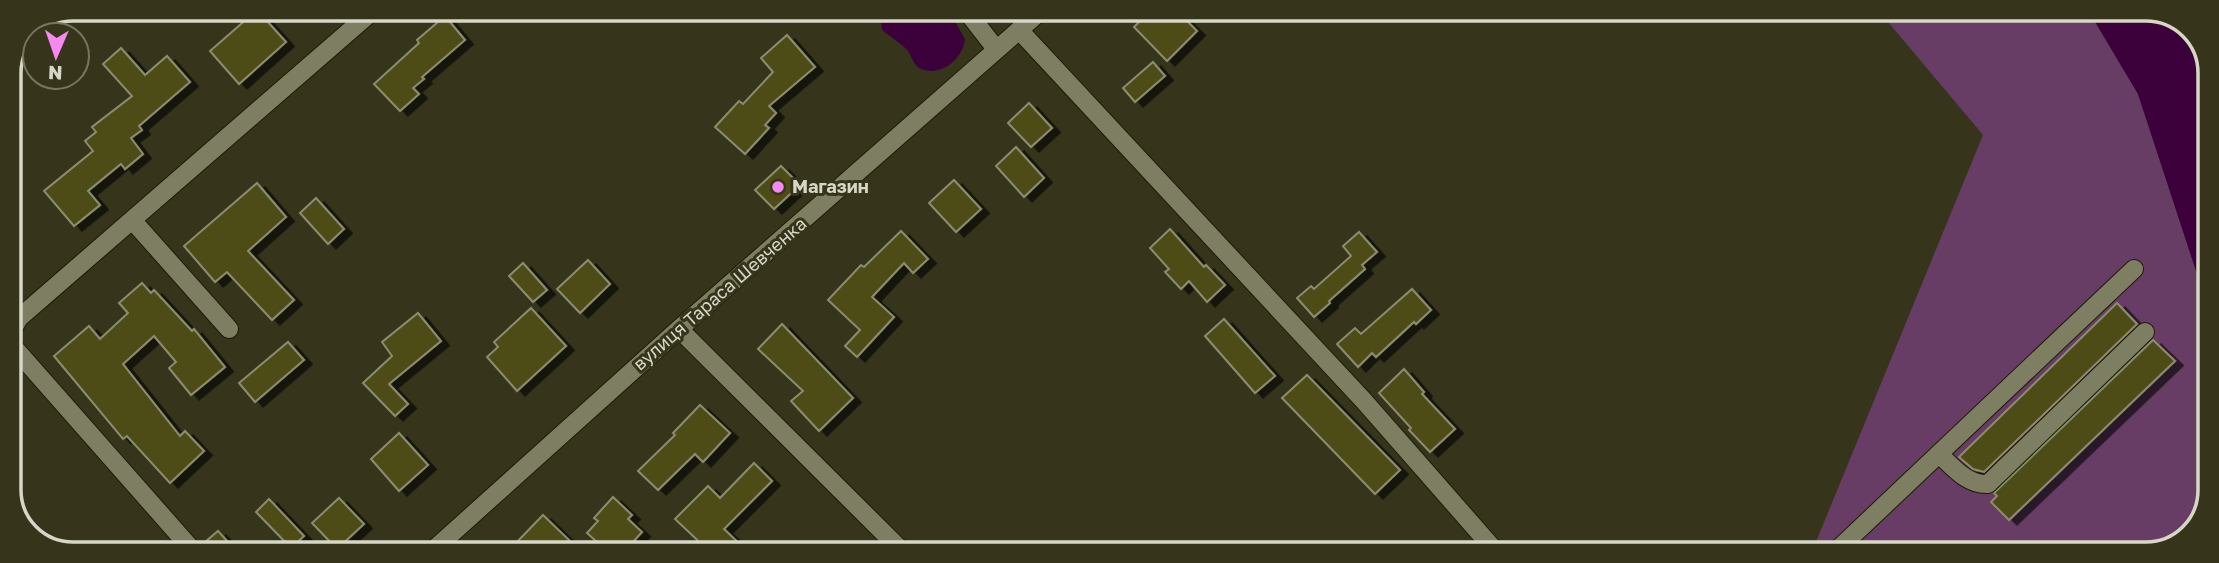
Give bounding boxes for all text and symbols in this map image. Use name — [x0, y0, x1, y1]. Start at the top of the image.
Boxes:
north arrow — [21, 21, 91, 91]
text: N — [48, 62, 63, 85]
place label: Магазин — [792, 175, 869, 197]
marker: Магазин — [770, 179, 786, 195]
street label: вулиця Тараса Шевченка — [628, 212, 810, 374]

